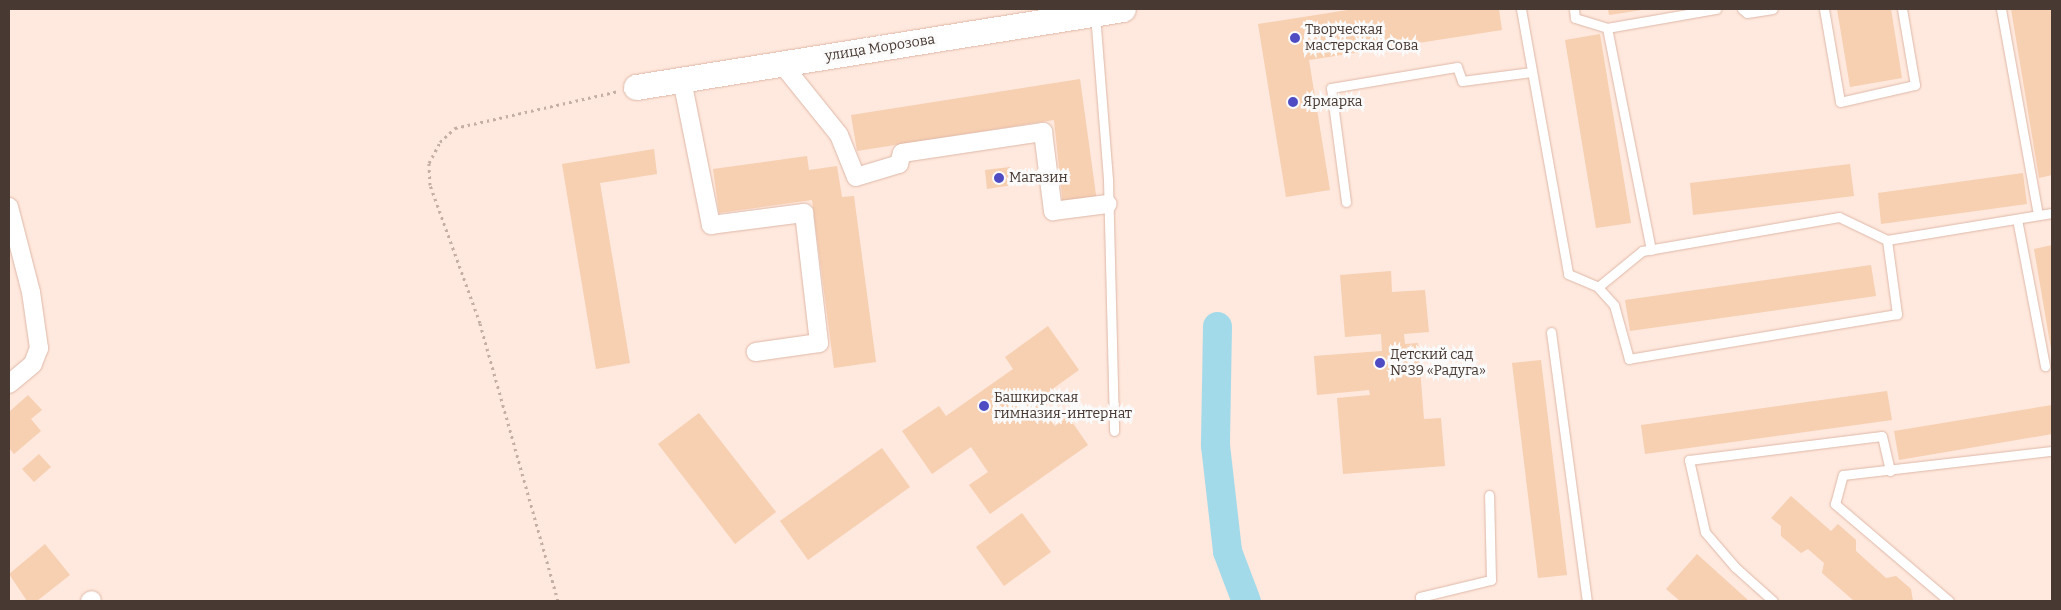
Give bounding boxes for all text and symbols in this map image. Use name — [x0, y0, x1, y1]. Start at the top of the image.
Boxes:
place label: Творческая мастерская Сова — [1305, 22, 1418, 54]
street label: улица Морозова — [824, 31, 936, 65]
marker: Творческая мастерская Сова — [1289, 32, 1301, 44]
place label: Ярмарка — [1303, 94, 1363, 110]
marker: Ярмарка — [1287, 96, 1299, 108]
place label: Магазин — [1009, 170, 1068, 186]
marker: Магазин — [993, 172, 1005, 184]
place label: Детский сад №39 «Радуга» — [1390, 347, 1486, 380]
marker: Детский сад №39 «Радуга» — [1374, 357, 1386, 369]
place label: Башкирская гимназия-интернат — [994, 390, 1132, 422]
marker: Башкирская гимназия-интернат — [978, 400, 990, 412]

